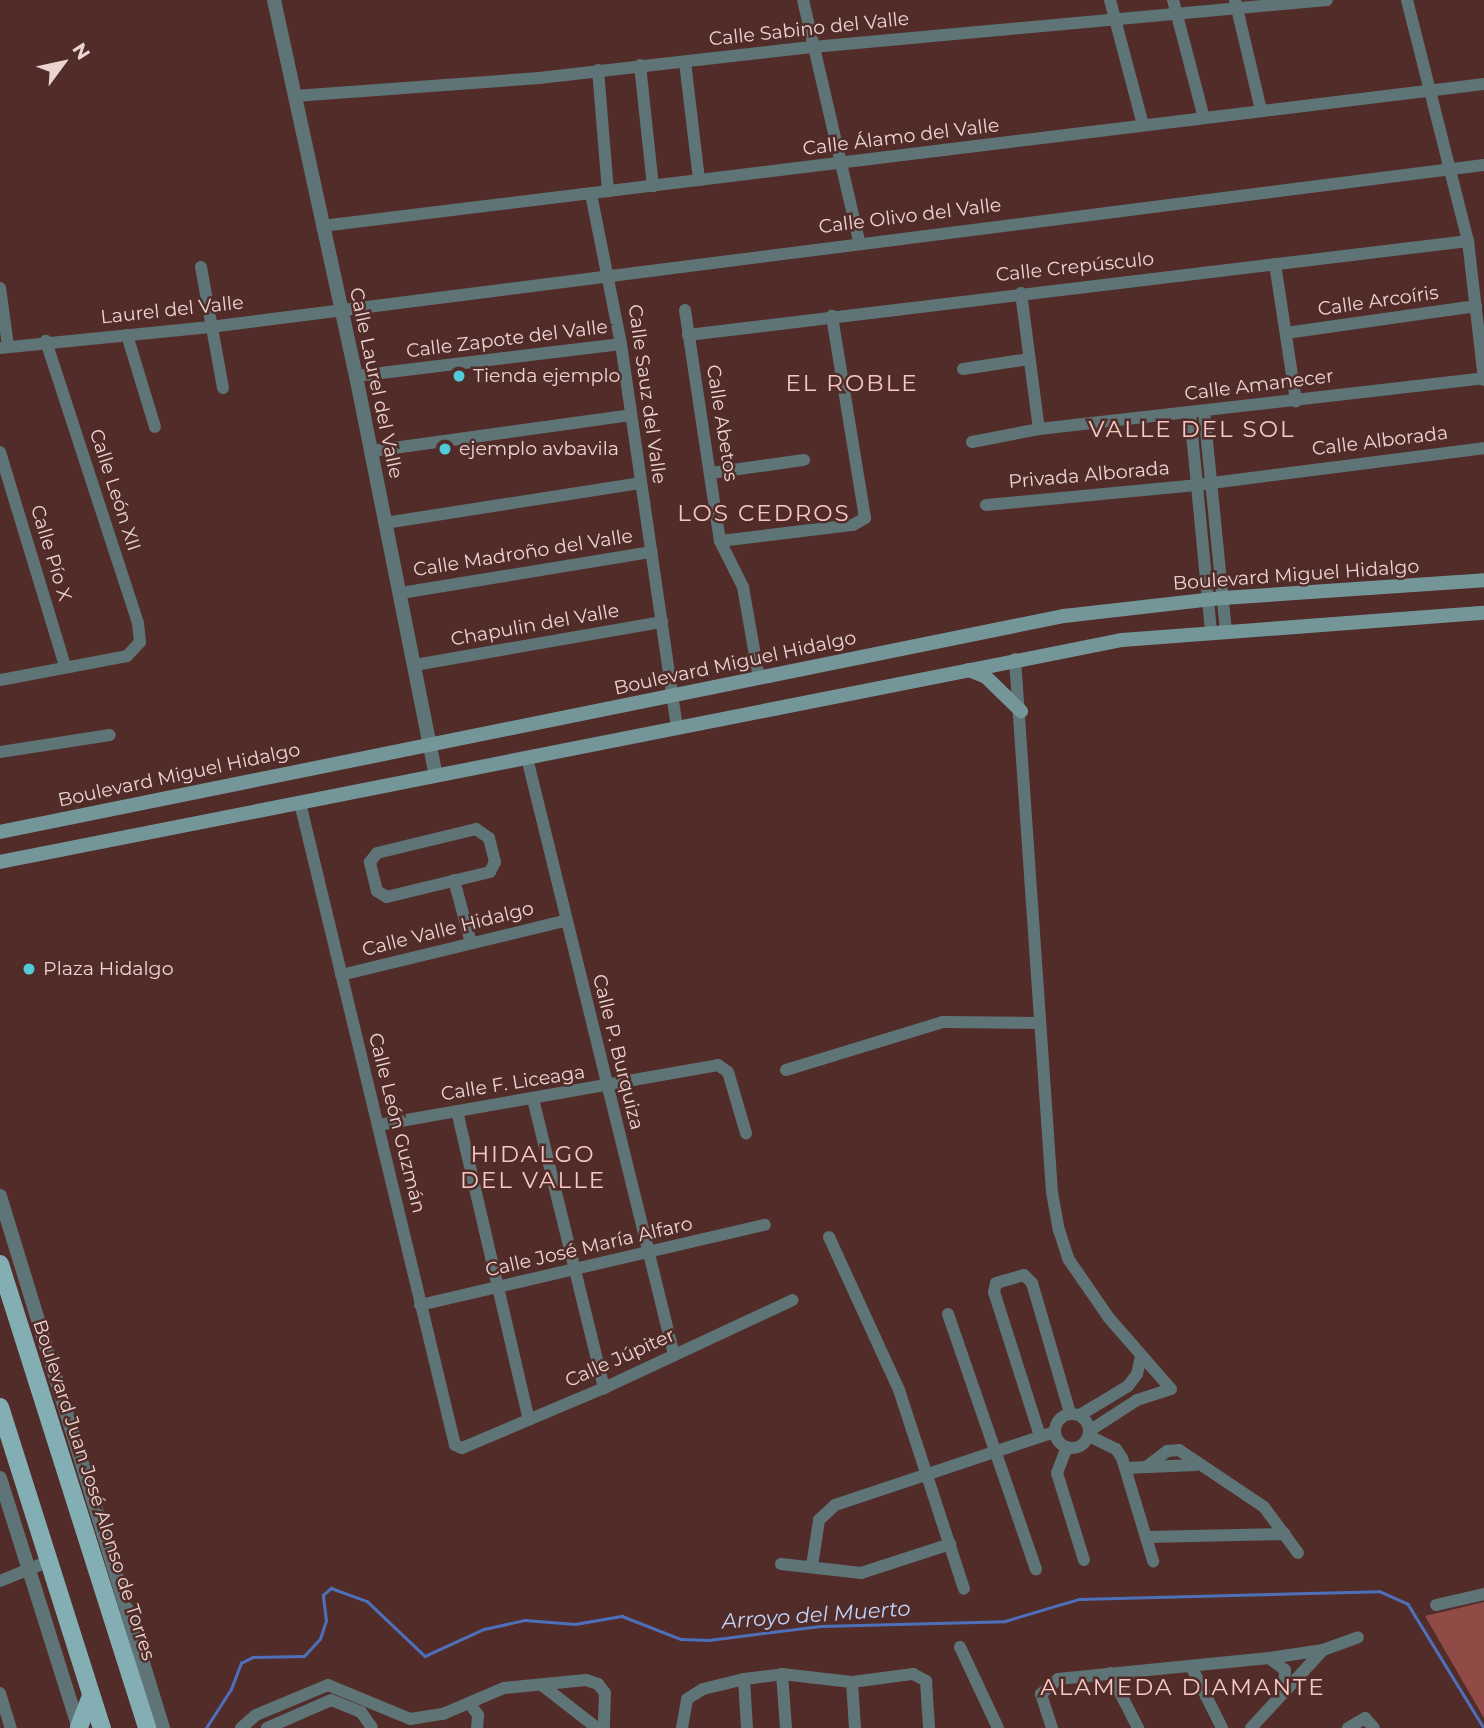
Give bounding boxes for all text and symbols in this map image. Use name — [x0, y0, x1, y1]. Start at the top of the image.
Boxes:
street label: Calle Sabino del Valle — [708, 7, 910, 51]
north arrow — [28, 28, 98, 98]
text: N — [67, 39, 95, 64]
street label: Calle Álamo del Valle — [801, 114, 1001, 160]
street label: Calle Olivo del Valle — [817, 193, 1003, 239]
street label: Calle Crepúsculo — [995, 247, 1155, 287]
street label: Calle Arcoíris — [1316, 281, 1440, 321]
street label: Calle Laurel del Valle — [345, 285, 407, 481]
street label: Laurel del Valle — [99, 291, 245, 329]
street label: Calle Sauz del Valle — [623, 303, 671, 485]
street label: Calle Zapote del Valle — [405, 315, 609, 363]
street label: Calle Abetos — [702, 363, 742, 483]
place label: Tienda ejemplo — [473, 365, 620, 387]
street label: Calle Amanecer — [1183, 365, 1335, 405]
marker: Tienda ejemplo — [451, 368, 467, 384]
district label: EL ROBLE — [786, 369, 918, 397]
district label: VALLE DEL SOL — [1090, 415, 1294, 443]
street label: Calle Alborada — [1311, 421, 1449, 461]
street label: Calle León XII — [85, 426, 145, 554]
place label: ejemplo avbavila — [459, 438, 619, 460]
marker: ejemplo avbavila — [437, 441, 453, 457]
street label: Privada Alborada — [1007, 457, 1171, 493]
district label: LOS CEDROS — [679, 499, 849, 527]
street label: Calle Pío X — [26, 502, 76, 604]
street label: Calle Madroño del Valle — [412, 524, 634, 582]
street label: Boulevard Miguel Hidalgo — [1172, 555, 1420, 595]
street label: Chapulin del Valle — [449, 599, 621, 651]
street label: Boulevard Miguel Hidalgo — [612, 626, 858, 700]
street label: Boulevard Miguel Hidalgo — [56, 738, 302, 812]
street label: Calle Valle Hidalgo — [360, 897, 536, 961]
place label: Plaza Hidalgo — [43, 958, 174, 980]
marker: Plaza Hidalgo — [21, 961, 37, 977]
street label: Calle P. Burquiza — [588, 972, 648, 1132]
street label: Calle León Guzmán — [364, 1031, 430, 1215]
street label: Calle F. Liceaga — [439, 1060, 587, 1106]
district label: HIDALGO DEL VALLE — [461, 1140, 605, 1194]
street label: Calle José María Alfaro — [483, 1212, 695, 1282]
street label: Boulevard Juan José Alonso de Torres — [28, 1317, 160, 1663]
street label: Calle Júpiter — [562, 1324, 678, 1392]
water label: Arroyo del Muerto — [721, 1596, 911, 1634]
district label: ALAMEDA DIAMANTE — [1042, 1673, 1324, 1701]

